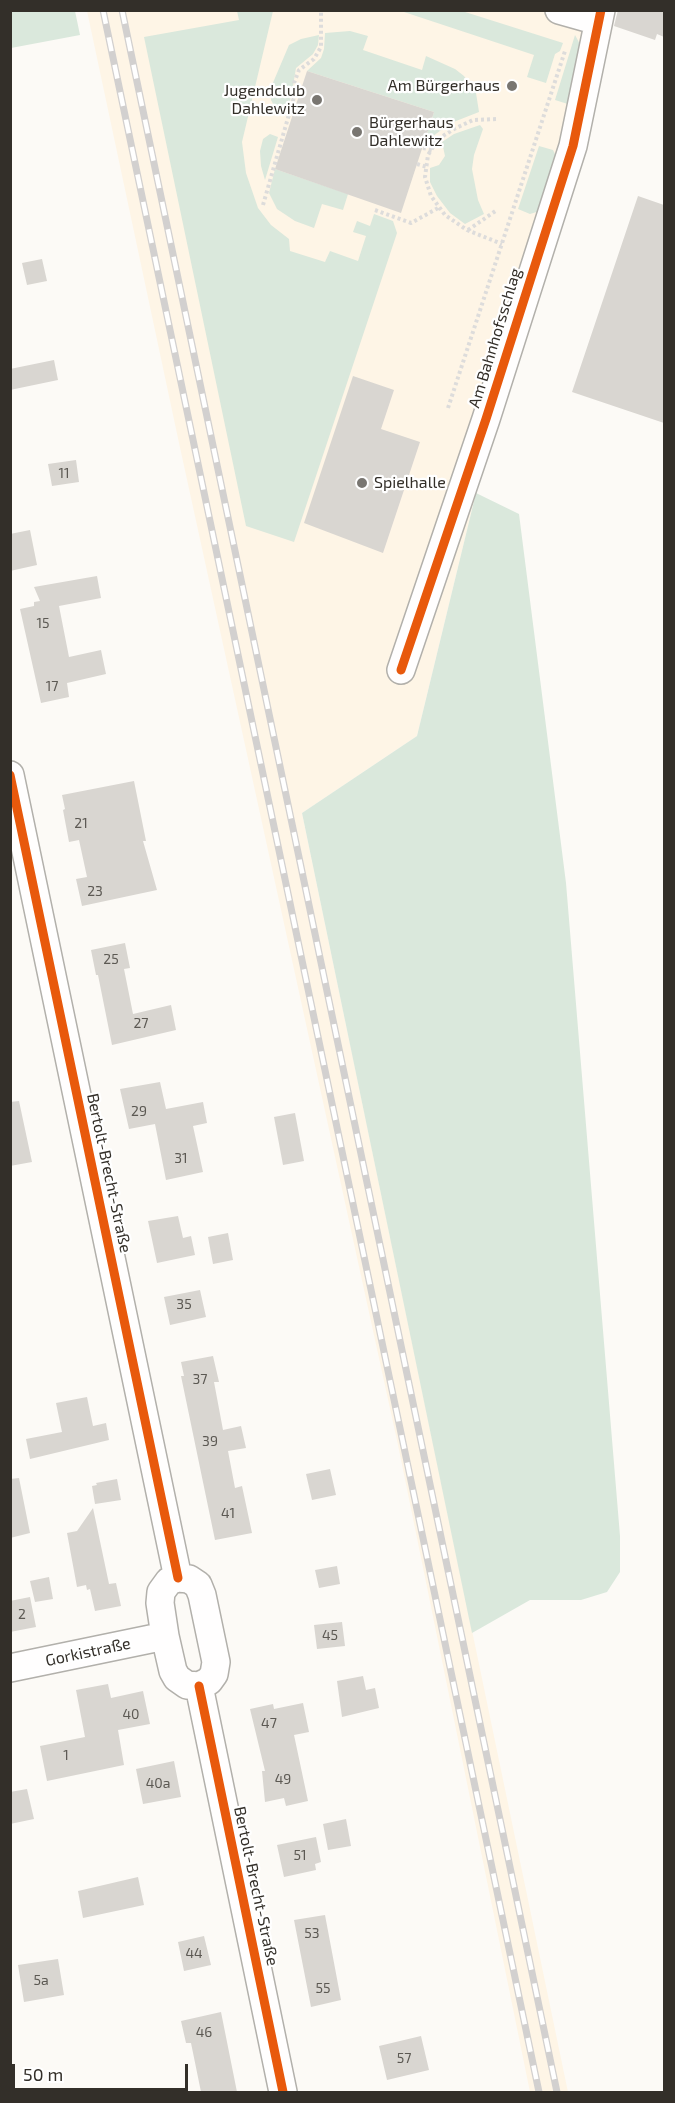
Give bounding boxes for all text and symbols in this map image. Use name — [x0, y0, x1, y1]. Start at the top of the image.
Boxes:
place label: Am Bürgerhaus — [388, 76, 500, 96]
marker: Am Bürgerhaus — [505, 79, 519, 93]
place label: Jugendclub Dahlewitz — [224, 81, 305, 119]
marker: Jugendclub Dahlewitz — [310, 93, 324, 107]
place label: Bürgerhaus Dahlewitz — [369, 113, 454, 151]
marker: Bürgerhaus Dahlewitz — [350, 125, 364, 139]
street label: Am Bahnhofsschlag — [465, 266, 525, 410]
house number: 11 — [58, 465, 70, 481]
place label: Spielhalle — [374, 473, 446, 493]
marker: Spielhalle — [355, 476, 369, 490]
house number: 15 — [36, 615, 50, 631]
house number: 17 — [46, 678, 58, 694]
house number: 21 — [74, 815, 88, 831]
house number: 23 — [87, 883, 103, 899]
house number: 25 — [103, 951, 119, 967]
house number: 27 — [133, 1015, 149, 1031]
street label: Bertolt-Brecht-Straße — [83, 1092, 135, 1254]
house number: 29 — [131, 1103, 147, 1119]
house number: 31 — [174, 1150, 188, 1166]
house number: 35 — [176, 1296, 192, 1312]
house number: 37 — [193, 1371, 207, 1387]
house number: 39 — [202, 1433, 218, 1449]
house number: 41 — [221, 1505, 235, 1521]
house number: 2 — [18, 1606, 26, 1622]
house number: 45 — [322, 1627, 338, 1643]
street label: Gorkistraße — [44, 1634, 132, 1670]
house number: 40 — [122, 1706, 140, 1722]
house number: 47 — [261, 1715, 277, 1731]
house number: 1 — [63, 1747, 69, 1763]
house number: 49 — [275, 1771, 291, 1787]
house number: 40a — [146, 1775, 170, 1791]
street label: Bertolt-Brecht-Straße — [230, 1805, 282, 1967]
house number: 51 — [293, 1847, 307, 1863]
house number: 53 — [304, 1925, 320, 1941]
house number: 44 — [185, 1945, 203, 1961]
house number: 5a — [33, 1972, 49, 1988]
house number: 55 — [315, 1980, 331, 1996]
house number: 46 — [196, 2024, 212, 2040]
house number: 57 — [397, 2050, 411, 2066]
scale bar — [15, 2052, 190, 2090]
text: 50 m — [23, 2063, 63, 2085]

